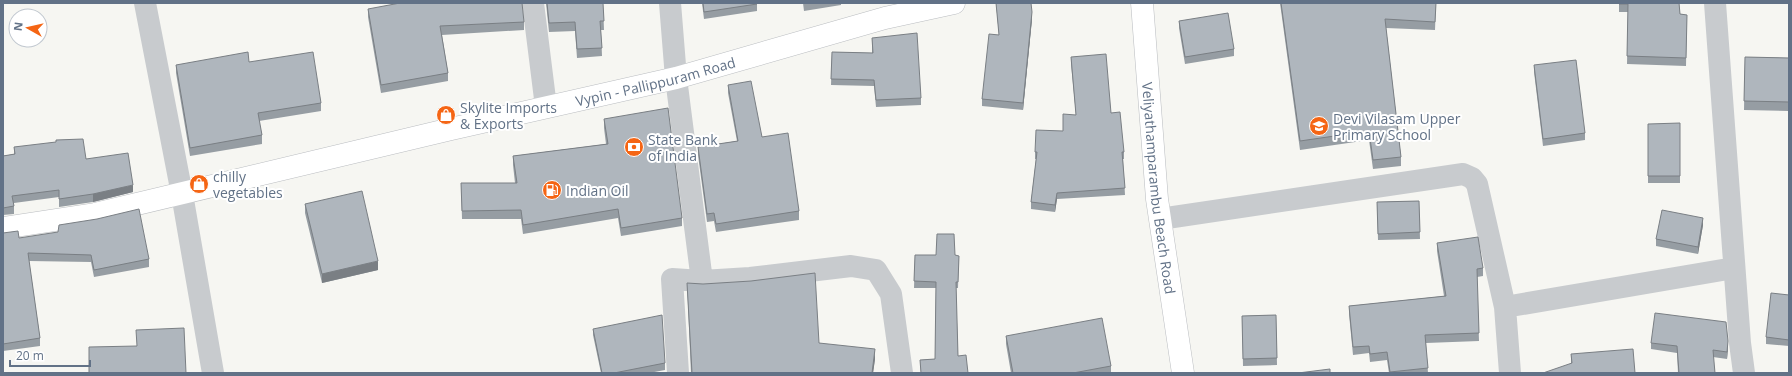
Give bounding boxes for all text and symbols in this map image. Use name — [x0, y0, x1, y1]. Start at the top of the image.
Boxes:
north arrow — [8, 8, 48, 48]
text: N — [10, 21, 26, 32]
street label: Vypin - Pallippuram Road — [574, 52, 737, 110]
street label: Veliyathamparambu Beach Road — [1139, 81, 1181, 295]
place label: Skylite Imports & Exports — [460, 98, 557, 133]
shop icon: Skylite Imports & Exports — [435, 104, 457, 126]
place label: Devi Vilasam Upper Primary School — [1333, 109, 1461, 144]
school or university icon: Devi Vilasam Upper Primary School — [1308, 115, 1330, 137]
place label: State Bank of India — [648, 130, 718, 165]
bank icon: State Bank of India — [623, 136, 645, 158]
place label: chilly vegetables — [213, 167, 283, 202]
shop icon: chilly vegetables — [188, 173, 210, 195]
fuel station icon: Indian Oil — [541, 179, 563, 201]
place label: Indian Oil — [566, 181, 629, 200]
scale bar — [10, 342, 90, 368]
text: 20 m — [16, 347, 44, 364]

